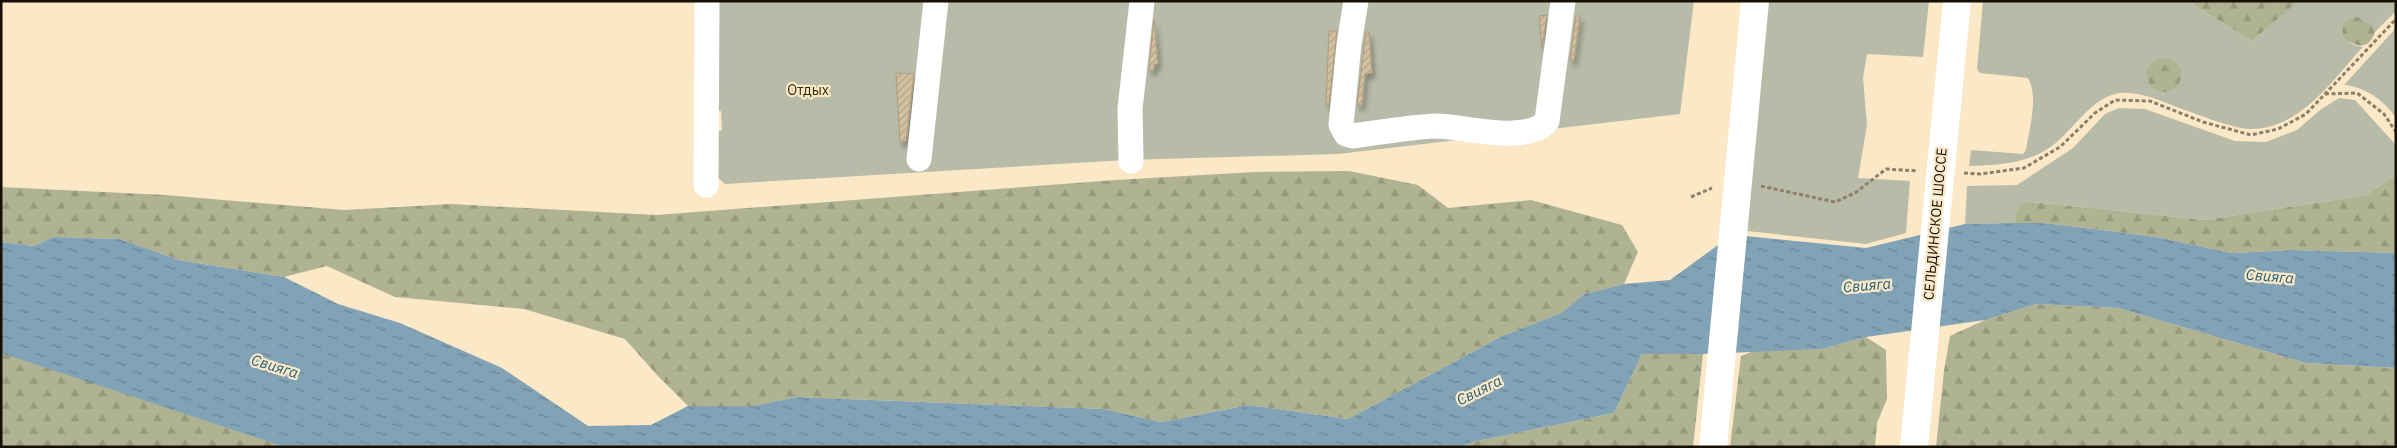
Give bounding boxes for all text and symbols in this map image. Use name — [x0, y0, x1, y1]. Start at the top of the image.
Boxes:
park label: Отдых — [787, 81, 829, 99]
street label: СЕЛЬДИНСКОЕ ШОССЕ — [1919, 147, 1951, 301]
water label: Свияга — [2245, 264, 2295, 288]
water label: Свияга — [1842, 273, 1892, 297]
water label: Свияга — [249, 350, 301, 382]
water label: Свияга — [1453, 370, 1505, 409]

